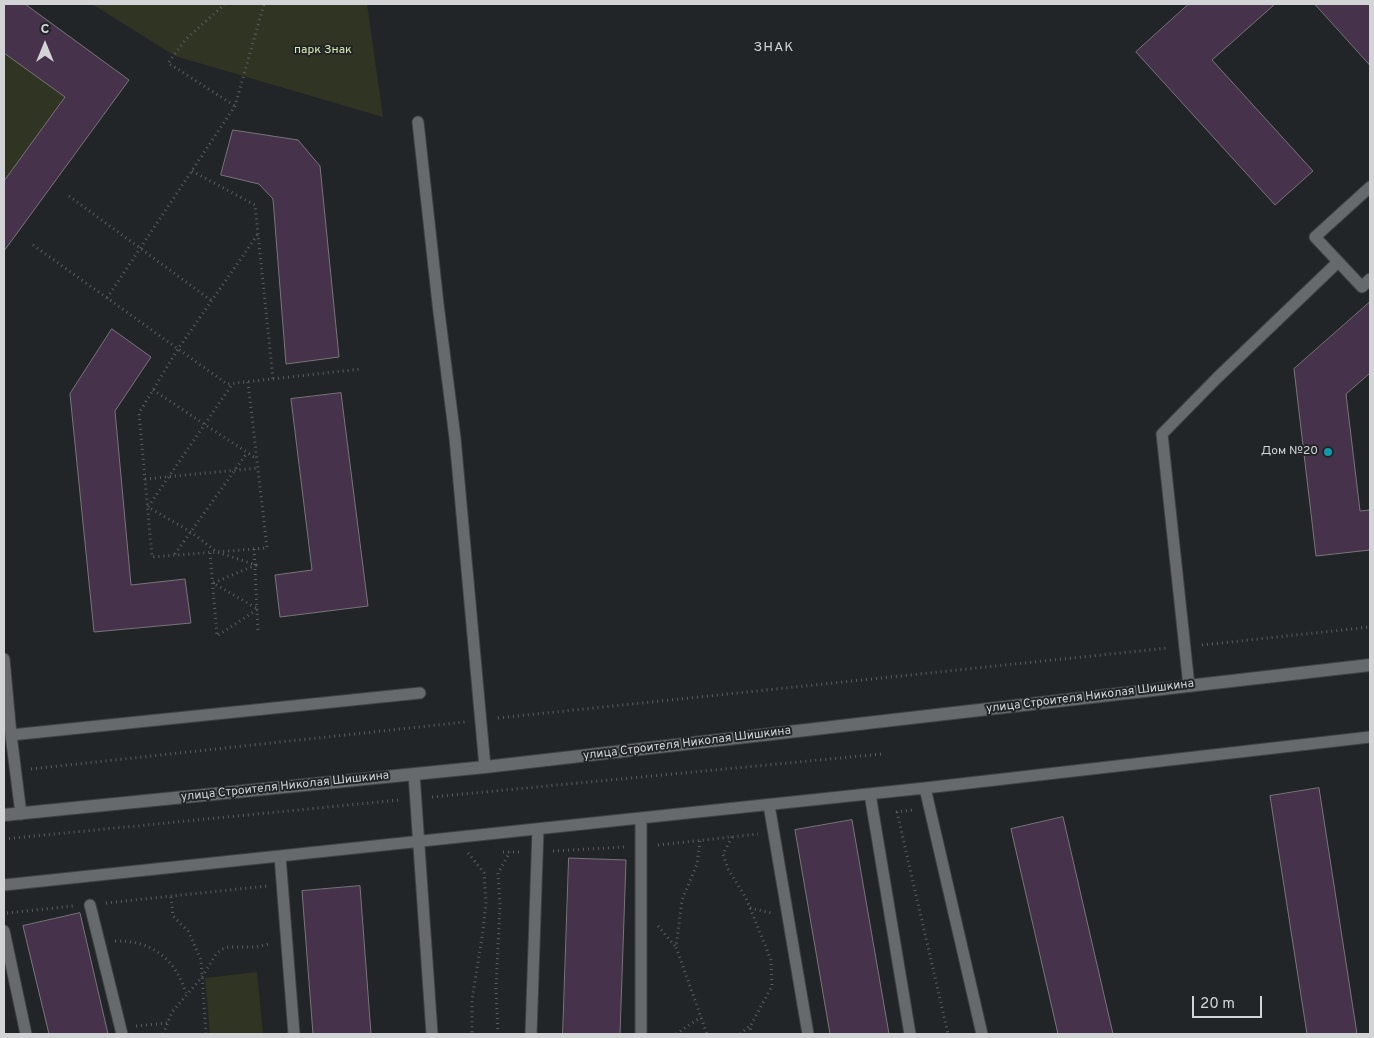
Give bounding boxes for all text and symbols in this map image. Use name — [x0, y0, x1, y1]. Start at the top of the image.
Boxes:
north arrow — [20, 20, 70, 70]
text: С — [41, 21, 49, 38]
district label: ЗНАК — [753, 40, 795, 56]
park label: парк Знак — [294, 44, 352, 58]
place label: Дом №20 — [1261, 445, 1318, 459]
marker: Дом №20 — [1322, 446, 1334, 458]
street label: улица Строителя Николая Шишкина — [985, 677, 1195, 717]
street label: улица Строителя Николая Шишкина — [582, 724, 792, 764]
street label: улица Строителя Николая Шишкина — [180, 769, 390, 805]
scale bar — [1194, 986, 1264, 1018]
text: 20 m — [1200, 995, 1235, 1014]

